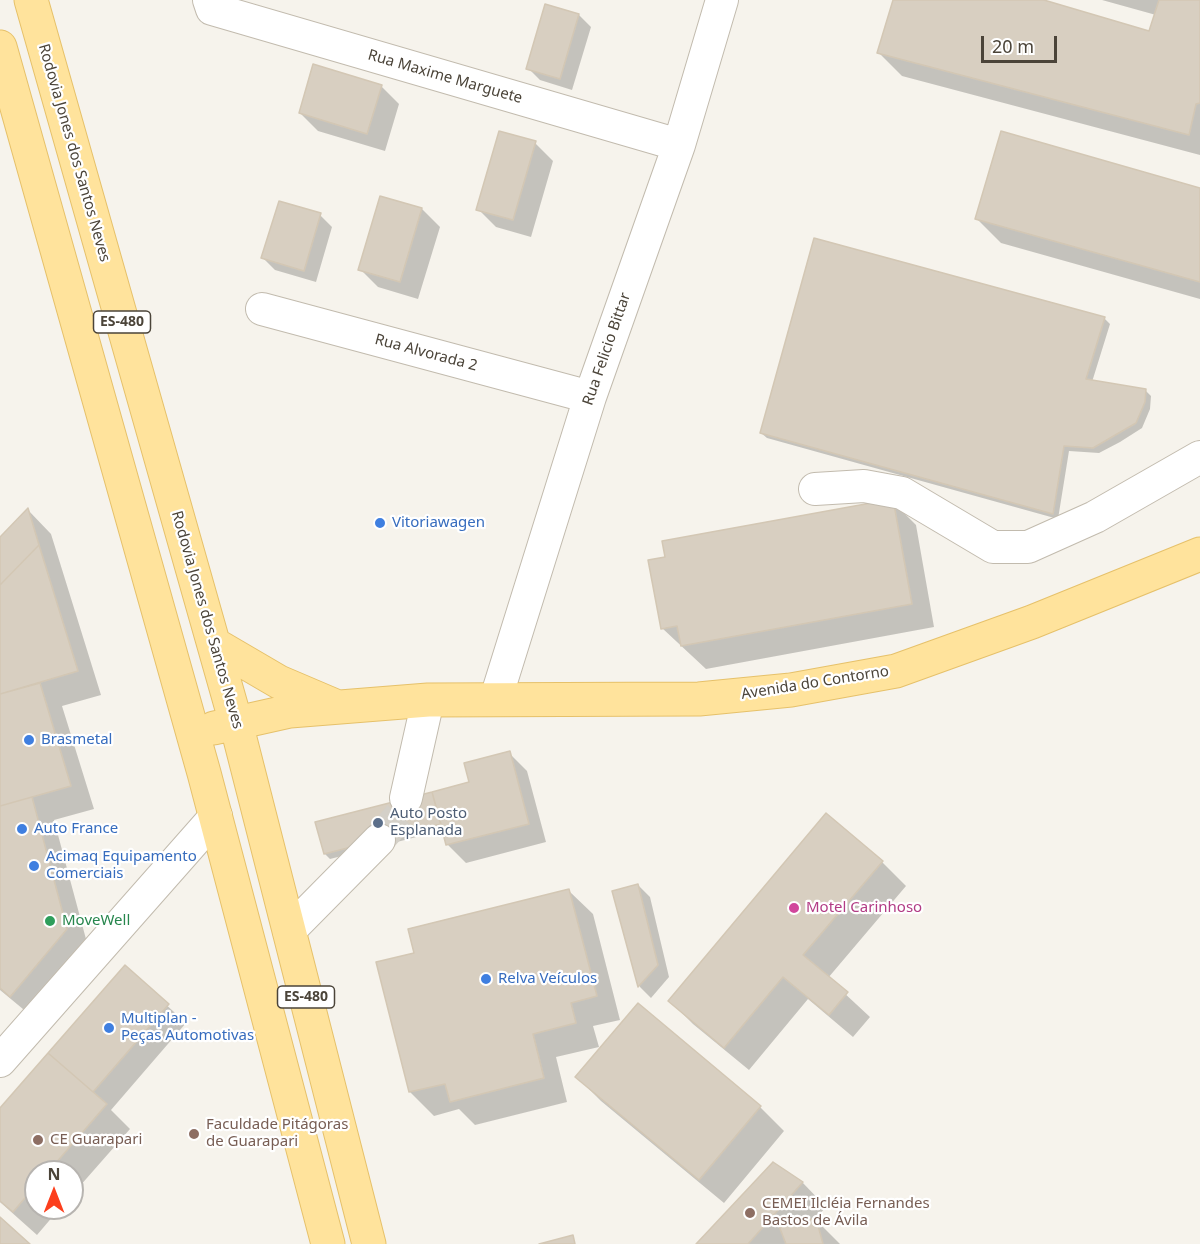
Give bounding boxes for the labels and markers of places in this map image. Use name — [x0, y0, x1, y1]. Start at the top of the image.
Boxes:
place label: Vitoriawagen — [392, 514, 485, 532]
marker: Vitoriawagen — [373, 516, 387, 530]
place label: Brasmetal — [41, 731, 112, 749]
marker: Brasmetal — [22, 733, 36, 747]
place label: Auto Posto Esplanada — [390, 805, 467, 840]
marker: Auto Posto Esplanada — [371, 816, 385, 830]
place label: Auto France — [34, 820, 118, 838]
marker: Auto France — [15, 822, 29, 836]
place label: Acimaq Equipamento Comerciais — [46, 848, 197, 883]
marker: Acimaq Equipamento Comerciais — [27, 859, 41, 873]
place label: Motel Carinhoso — [806, 899, 922, 917]
marker: Motel Carinhoso — [787, 901, 801, 915]
place label: MoveWell — [62, 912, 130, 930]
marker: MoveWell — [43, 914, 57, 928]
place label: Relva Veículos — [498, 970, 597, 988]
marker: Relva Veículos — [479, 972, 493, 986]
place label: Multiplan - Peças Automotivas — [121, 1010, 254, 1045]
marker: Multiplan - Peças Automotivas — [102, 1021, 116, 1035]
place label: Faculdade Pitágoras de Guarapari — [206, 1116, 348, 1151]
marker: Faculdade Pitágoras de Guarapari — [187, 1127, 201, 1141]
place label: CE Guarapari — [50, 1131, 142, 1149]
marker: CE Guarapari — [31, 1133, 45, 1147]
place label: CEMEI Ilcléia Fernandes Bastos de Ávila — [762, 1195, 930, 1230]
marker: CEMEI Ilcléia Fernandes Bastos de Ávila — [743, 1206, 757, 1220]

